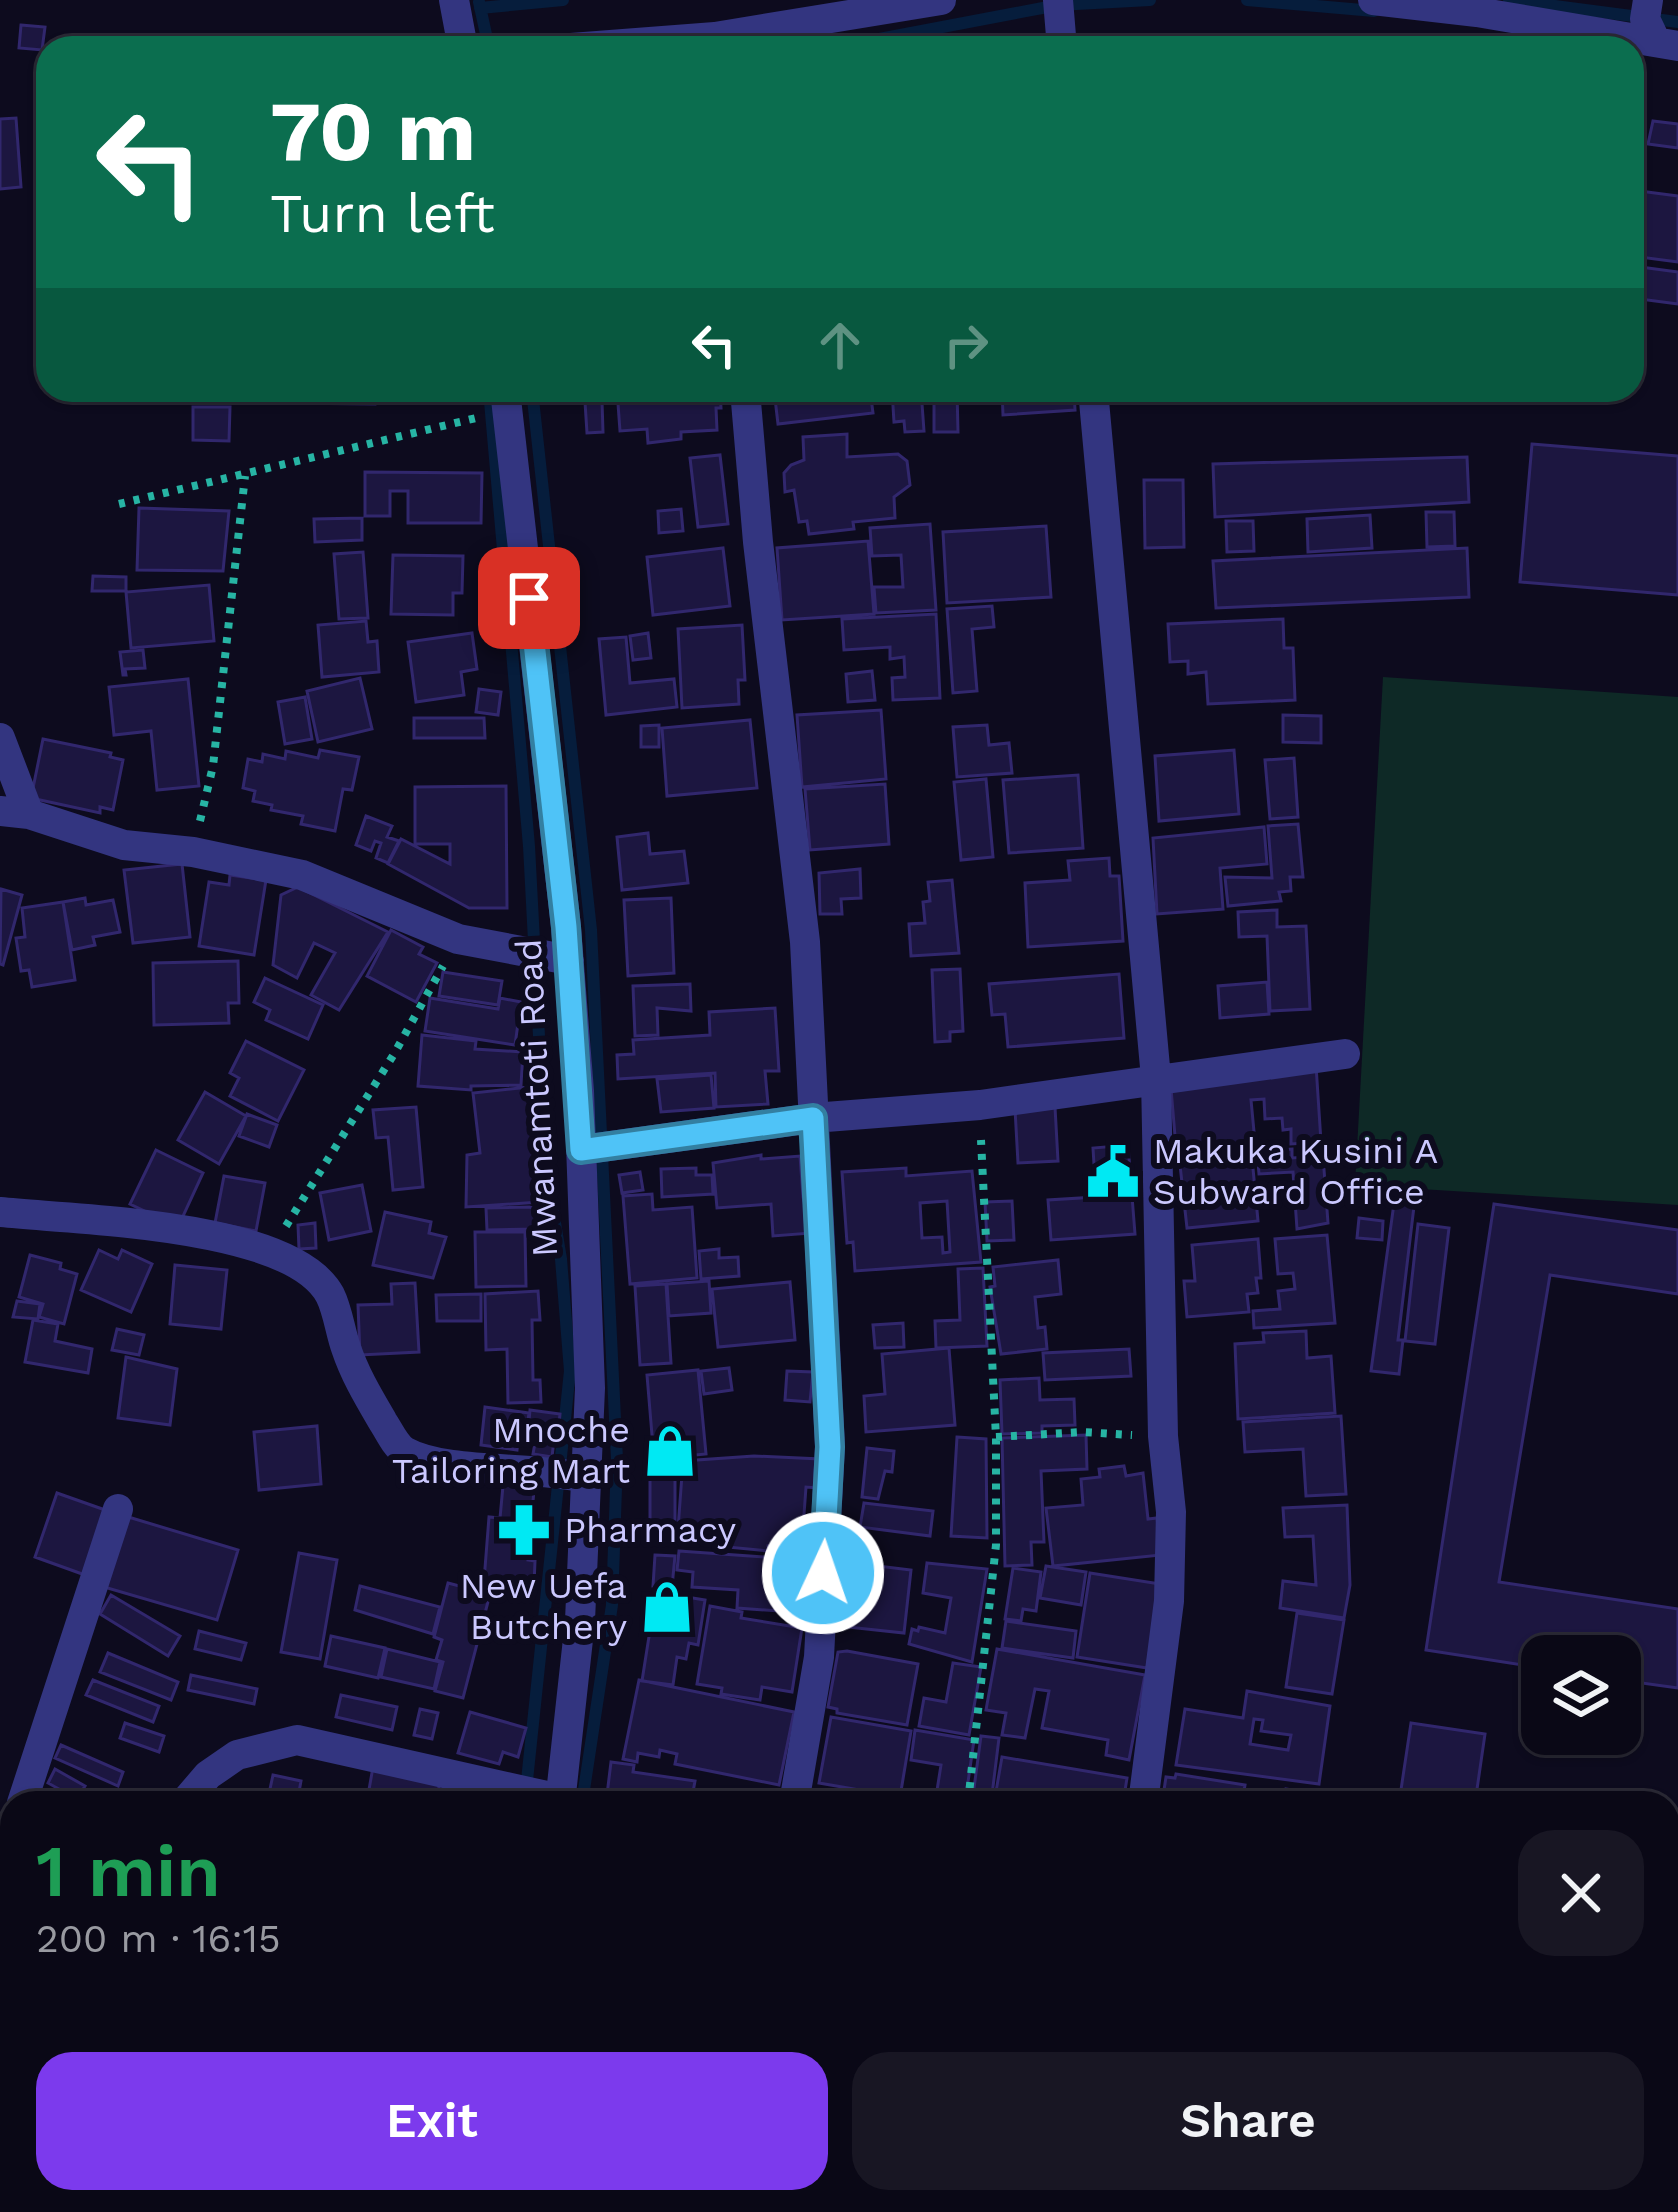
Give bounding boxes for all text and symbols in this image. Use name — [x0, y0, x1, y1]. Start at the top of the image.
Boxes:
text: 70 m — [270, 82, 476, 180]
icon: left — [72, 84, 228, 240]
text: Turn left — [270, 182, 495, 245]
icon: left — [681, 312, 747, 378]
icon: ahead — [807, 312, 873, 378]
icon: right — [933, 312, 999, 378]
pin — [478, 547, 580, 649]
icon: arrive — [496, 565, 562, 631]
street label: Mwanamtoti Road — [508, 938, 566, 1258]
place label: Makuka Kusini A Subward Office — [1153, 1130, 1438, 1213]
public building icon: Makuka Kusini A Subward Office — [1084, 1143, 1142, 1201]
place label: Mnoche Tailoring Mart — [392, 1409, 630, 1492]
shop icon: Mnoche Tailoring Mart — [641, 1422, 699, 1480]
pharmacy icon: Pharmacy — [495, 1501, 553, 1559]
place label: Pharmacy — [564, 1509, 736, 1551]
position arrow — [760, 1510, 886, 1636]
place label: New Uefa Butchery — [460, 1565, 627, 1648]
shop icon: New Uefa Butchery — [638, 1578, 696, 1636]
map controls — [1521, 1635, 1641, 1755]
button: layers — [1521, 1635, 1641, 1755]
text: 1 min — [36, 1829, 221, 1913]
button: close — [1518, 1830, 1644, 1956]
text: 200 m · 16:15 — [36, 1916, 281, 1961]
button: Exit — [36, 2052, 828, 2190]
button: Share — [852, 2052, 1644, 2190]

